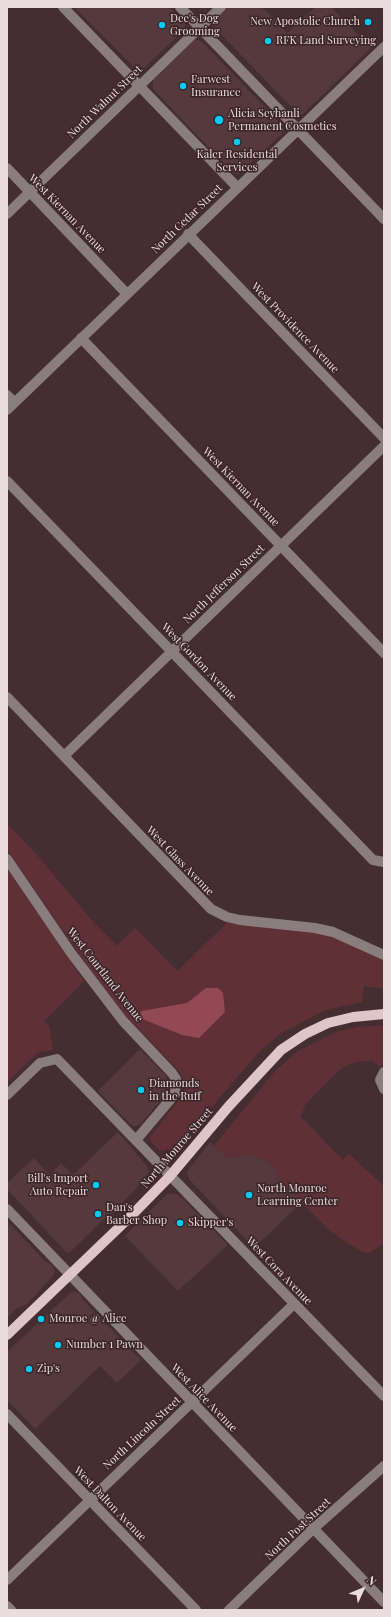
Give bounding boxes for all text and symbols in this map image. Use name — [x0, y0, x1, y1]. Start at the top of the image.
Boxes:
place label: Dee's Dog Grooming — [170, 12, 220, 38]
place label: New Apostolic Church — [250, 15, 360, 29]
marker: New Apostolic Church — [363, 17, 373, 27]
marker: Dee's Dog Grooming — [157, 20, 167, 30]
place label: RFK Land Surveying — [276, 34, 376, 48]
marker: RFK Land Surveying — [263, 36, 273, 46]
street label: North Walnut Street — [65, 63, 145, 141]
place label: Farwest Insurance — [191, 73, 240, 99]
marker: Farwest Insurance — [178, 81, 188, 91]
place label: Alicia Seyhanli Permanent Cosmetics — [228, 107, 337, 133]
marker: Alicia Seyhanli Permanent Cosmetics — [213, 114, 225, 126]
marker: Kaler Residental Services — [232, 137, 242, 147]
place label: Kaler Residental Services — [197, 148, 277, 174]
street label: West Kiernan Avenue — [26, 172, 108, 256]
street label: North Cedar Street — [149, 182, 225, 256]
street label: West Providence Avenue — [248, 280, 342, 376]
street label: West Kiernan Avenue — [200, 445, 282, 529]
street label: North Jefferson Street — [181, 542, 267, 626]
street label: West Gordon Avenue — [159, 620, 239, 704]
street label: West Glass Avenue — [143, 824, 217, 898]
street label: West Courtland Avenue — [64, 925, 146, 1025]
place label: Diamonds in the Ruff — [149, 1077, 201, 1103]
marker: Diamonds in the Ruff — [136, 1085, 146, 1095]
street label: North Monroe Street — [139, 1105, 215, 1191]
place label: Bill's Import Auto Repair — [27, 1172, 88, 1198]
marker: Bill's Import Auto Repair — [91, 1180, 101, 1190]
place label: North Monroe Learning Center — [257, 1182, 338, 1208]
marker: North Monroe Learning Center — [244, 1190, 254, 1200]
place label: Dan's Barber Shop — [106, 1201, 167, 1227]
marker: Dan's Barber Shop — [93, 1209, 103, 1219]
place label: Skipper's — [188, 1216, 233, 1230]
marker: Skipper's — [175, 1218, 185, 1228]
street label: West Cora Avenue — [243, 1234, 315, 1308]
place label: Monroe @ Alice — [49, 1312, 127, 1326]
marker: Monroe @ Alice — [36, 1314, 46, 1324]
place label: Number 1 Pawn — [66, 1338, 143, 1352]
marker: Number 1 Pawn — [53, 1340, 63, 1350]
street label: West Alice Avenue — [168, 1361, 240, 1435]
place label: Zip's — [37, 1362, 60, 1376]
marker: Zip's — [24, 1364, 34, 1374]
street label: North Lincoln Street — [101, 1394, 183, 1472]
street label: West Dalton Avenue — [71, 1464, 149, 1544]
street label: North Post Street — [262, 1495, 334, 1563]
north arrow — [343, 1569, 383, 1609]
text: N — [364, 1572, 380, 1588]

